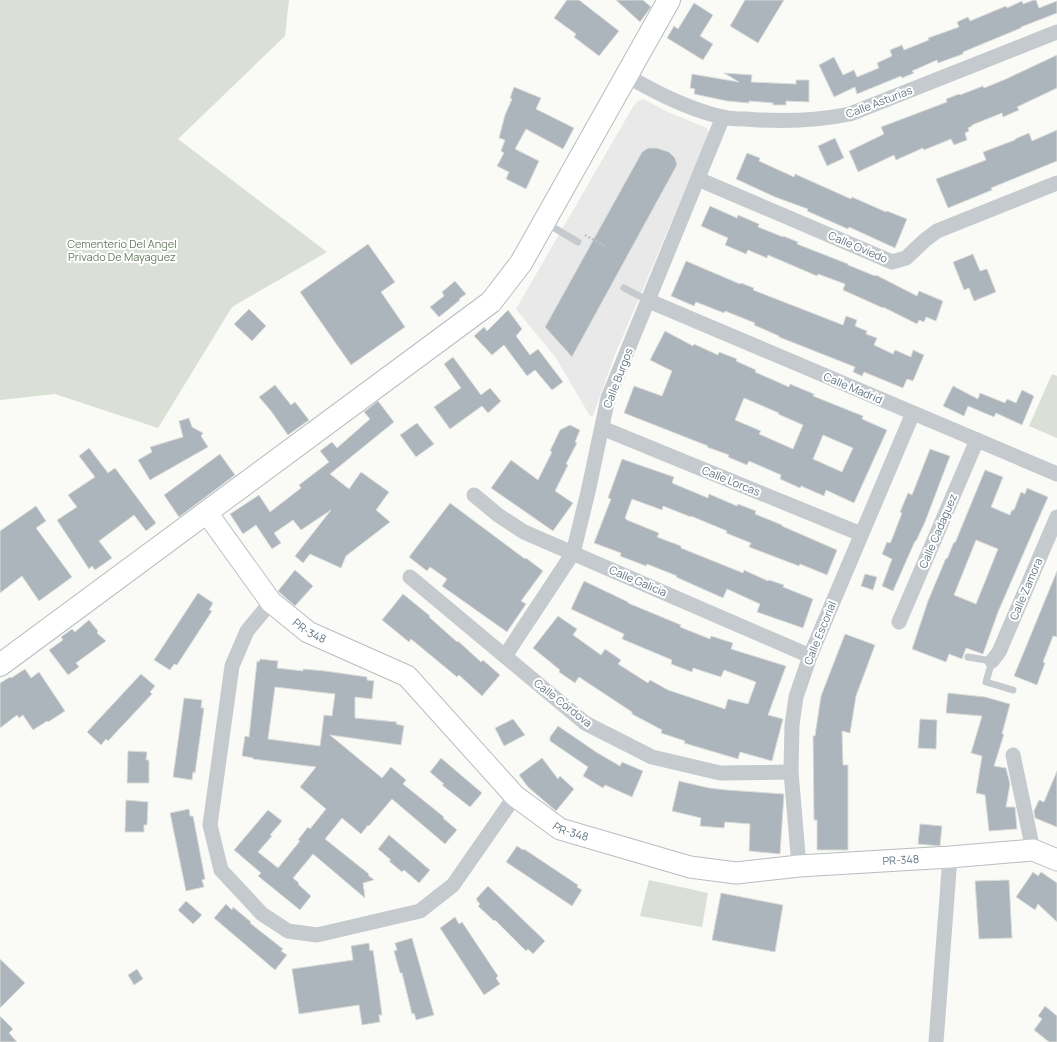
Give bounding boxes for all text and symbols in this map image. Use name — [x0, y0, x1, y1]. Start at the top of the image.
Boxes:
street label: Calle Asturias — [844, 82, 914, 121]
street label: Calle Oviedo — [826, 227, 891, 266]
park label: Cementerio Del Angel Privado De Mayaguez — [67, 236, 177, 264]
street label: Calle Burgos — [599, 345, 636, 410]
street label: Calle Madrid — [821, 368, 885, 407]
street label: Calle Lorcas — [700, 462, 763, 499]
street label: Calle Cadaguez — [915, 491, 960, 570]
street label: Calle Zamora — [1006, 555, 1045, 622]
street label: Calle Galicia — [607, 562, 669, 599]
street label: Calle Escorial — [800, 599, 839, 667]
street label: PR-348 — [290, 615, 329, 646]
street label: Calle Córdova — [531, 675, 596, 730]
street label: PR-348 — [550, 818, 591, 844]
street label: PR-348 — [882, 851, 920, 868]

